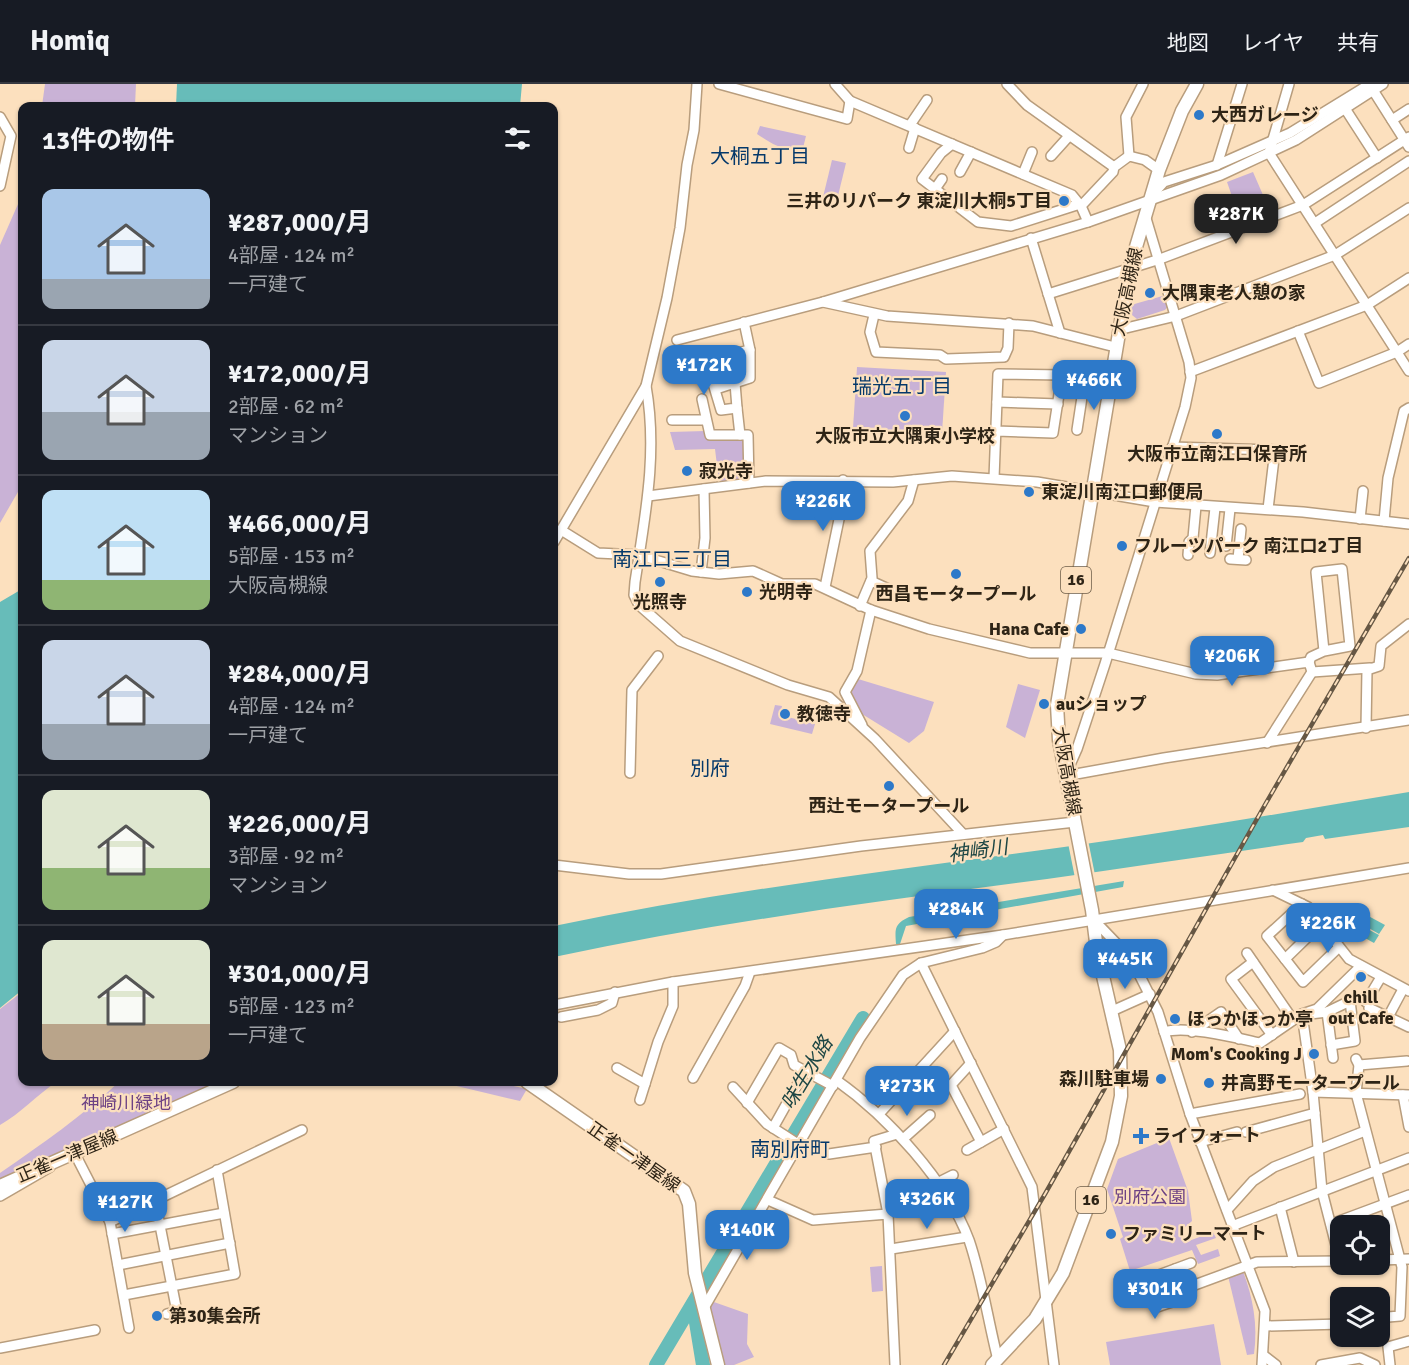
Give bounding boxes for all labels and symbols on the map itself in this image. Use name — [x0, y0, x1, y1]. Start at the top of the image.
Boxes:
place label: 大西ガレージ — [1211, 104, 1319, 126]
marker: 大西ガレージ — [1192, 108, 1206, 122]
district label: 大桐五丁目 — [710, 144, 810, 169]
place label: 三井のリパーク 東淀川大桐5丁目 — [786, 190, 1052, 212]
marker: 三井のリパーク 東淀川大桐5丁目 — [1057, 194, 1071, 208]
pin: ¥287K — [1194, 194, 1278, 245]
street label: 大阪高槻線 — [1107, 246, 1147, 338]
place label: 大隅東老人憩の家 — [1162, 282, 1306, 304]
marker: 大隅東老人憩の家 — [1143, 286, 1157, 300]
pin: ¥172K — [662, 345, 746, 396]
pin: ¥466K — [1052, 360, 1136, 411]
district label: 瑞光五丁目 — [852, 374, 952, 399]
marker: 大阪市立大隅東小学校 — [898, 409, 912, 423]
place label: 大阪市立大隅東小学校 — [815, 425, 995, 447]
marker: 大阪市立南江口保育所 — [1210, 427, 1224, 441]
place label: 大阪市立南江口保育所 — [1127, 443, 1307, 465]
place label: 寂光寺 — [699, 460, 753, 482]
marker: 寂光寺 — [680, 464, 694, 478]
pin: ¥226K — [781, 481, 865, 532]
place label: 東淀川南江口郵便局 — [1041, 481, 1203, 503]
marker: 東淀川南江口郵便局 — [1022, 485, 1036, 499]
place label: フルーツパーク 南江口2丁目 — [1134, 535, 1363, 557]
marker: フルーツパーク 南江口2丁目 — [1115, 539, 1129, 553]
district label: 南江口三丁目 — [612, 547, 732, 572]
marker: 西昌モータープール — [949, 567, 963, 581]
road number: 16 — [1061, 567, 1091, 593]
marker: 光照寺 — [653, 575, 667, 589]
place label: 光明寺 — [759, 581, 813, 603]
place label: 西昌モータープール — [876, 583, 1036, 605]
marker: 光明寺 — [740, 585, 754, 599]
place label: 光照寺 — [633, 591, 687, 613]
place label: Hana Cafe — [989, 618, 1069, 640]
marker: Hana Cafe — [1074, 622, 1088, 636]
pin: ¥206K — [1190, 636, 1274, 687]
place label: auショップ — [1056, 693, 1147, 715]
marker: auショップ — [1037, 697, 1051, 711]
place label: 教徳寺 — [797, 703, 851, 725]
marker: 教徳寺 — [778, 707, 792, 721]
street label: 大阪高槻線 — [1048, 725, 1086, 817]
district label: 別府 — [690, 756, 730, 781]
marker: 西辻モータープール — [882, 779, 896, 793]
place label: 西辻モータープール — [809, 795, 969, 817]
water label: 神崎川 — [947, 834, 1011, 868]
pin: ¥284K — [914, 889, 998, 940]
pin: ¥226K — [1286, 903, 1370, 954]
pin: ¥445K — [1083, 939, 1167, 990]
marker: chill out Cafe — [1354, 970, 1368, 984]
place label: chill out Cafe — [1328, 986, 1394, 1029]
place label: ほっかほっか亭 — [1187, 1008, 1313, 1030]
marker: ほっかほっか亭 — [1168, 1012, 1182, 1026]
water label: 味生水路 — [776, 1031, 839, 1114]
place label: Mom's Cooking J — [1171, 1043, 1302, 1065]
marker: Mom's Cooking J — [1307, 1047, 1321, 1061]
pin: ¥273K — [865, 1066, 949, 1117]
place label: 森川駐車場 — [1059, 1068, 1149, 1090]
marker: 森川駐車場 — [1154, 1072, 1168, 1086]
place label: 井高野モータープール — [1221, 1072, 1400, 1094]
marker: 井高野モータープール — [1202, 1076, 1216, 1090]
park label: 神崎川緑地 — [81, 1092, 171, 1114]
street label: 正雀一津屋線 — [583, 1117, 685, 1197]
street label: 正雀一津屋線 — [13, 1125, 121, 1187]
place label: ライフォート — [1153, 1125, 1261, 1147]
marker: ライフォート — [1134, 1129, 1148, 1143]
district label: 南別府町 — [750, 1137, 830, 1162]
pin: ¥326K — [885, 1179, 969, 1230]
pin: ¥127K — [83, 1182, 167, 1233]
park label: 別府公園 — [1114, 1186, 1186, 1208]
road number: 16 — [1076, 1187, 1106, 1213]
pin: ¥140K — [705, 1210, 789, 1261]
place label: ファミリーマート — [1123, 1223, 1267, 1245]
marker: ファミリーマート — [1104, 1227, 1118, 1241]
pin: ¥301K — [1113, 1269, 1197, 1320]
place label: 第30集会所 — [169, 1305, 260, 1327]
marker: 第30集会所 — [150, 1309, 164, 1323]

